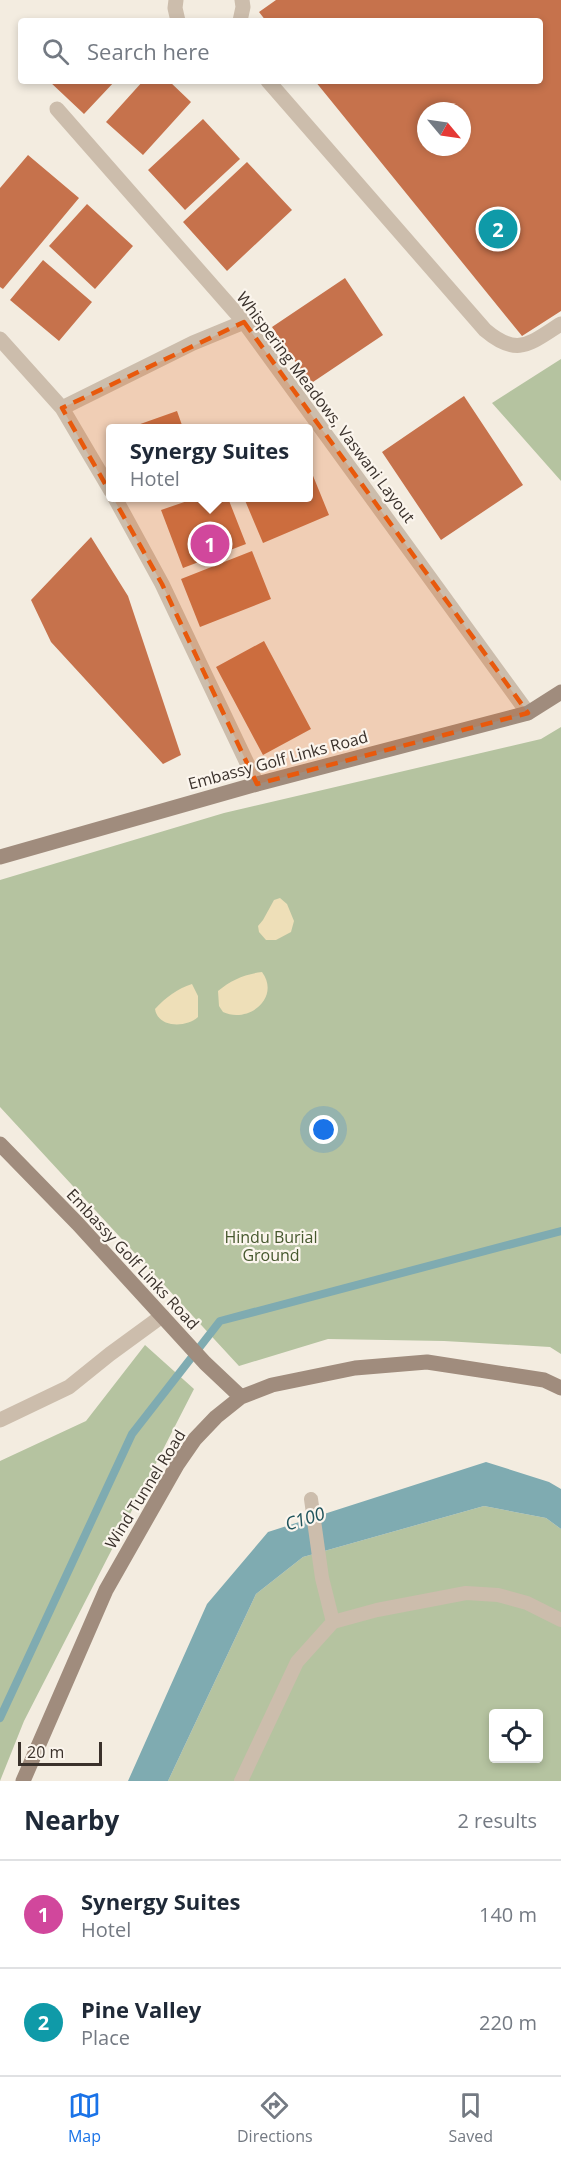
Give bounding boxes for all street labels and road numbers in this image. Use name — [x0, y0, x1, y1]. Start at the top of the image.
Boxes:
street label: Whispering Meadows, Vaswani Layout — [232, 287, 420, 527]
street label: Embassy Golf Links Road — [186, 725, 370, 795]
street label: Embassy Golf Links Road — [62, 1184, 204, 1334]
street label: Wind Tunnel Road — [100, 1425, 190, 1553]

